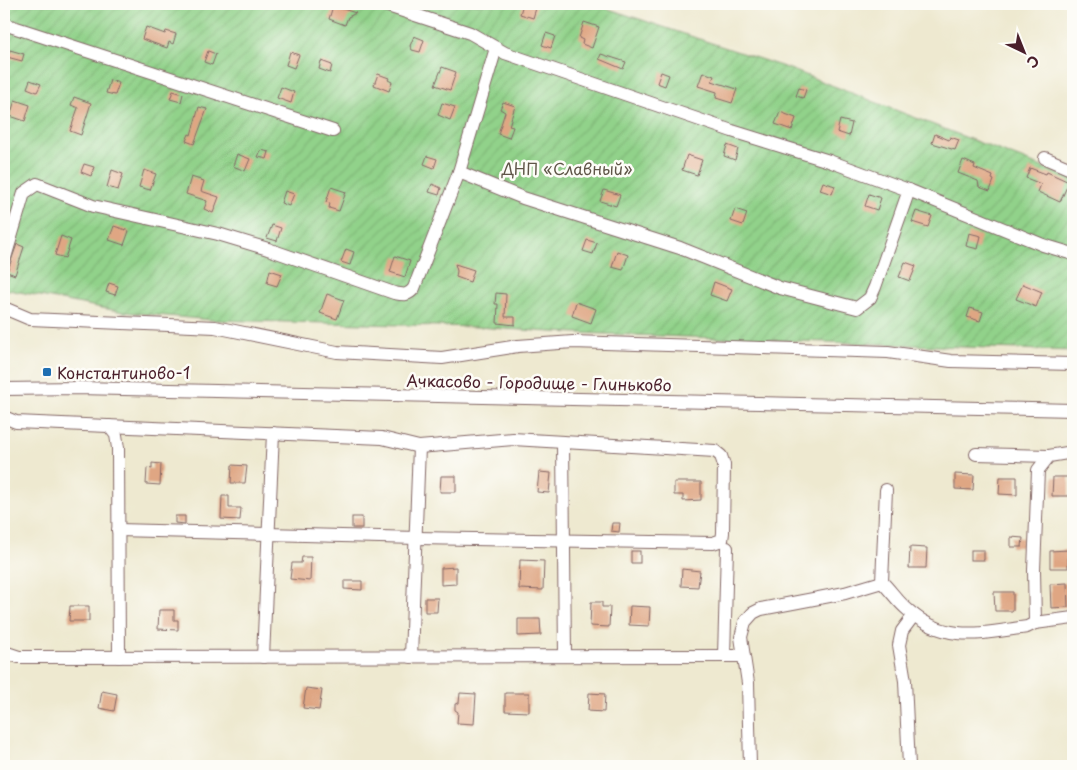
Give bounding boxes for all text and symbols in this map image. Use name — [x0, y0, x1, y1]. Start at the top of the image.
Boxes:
north arrow — [1000, 28, 1050, 78]
text: С — [1022, 51, 1044, 73]
park label: ДНП «Славный» — [501, 156, 632, 180]
place label: Константиново-1 — [57, 360, 190, 384]
marker: Константиново-1 — [41, 366, 53, 378]
street label: Ачкасово - Городище - Глиньково — [406, 368, 672, 396]

